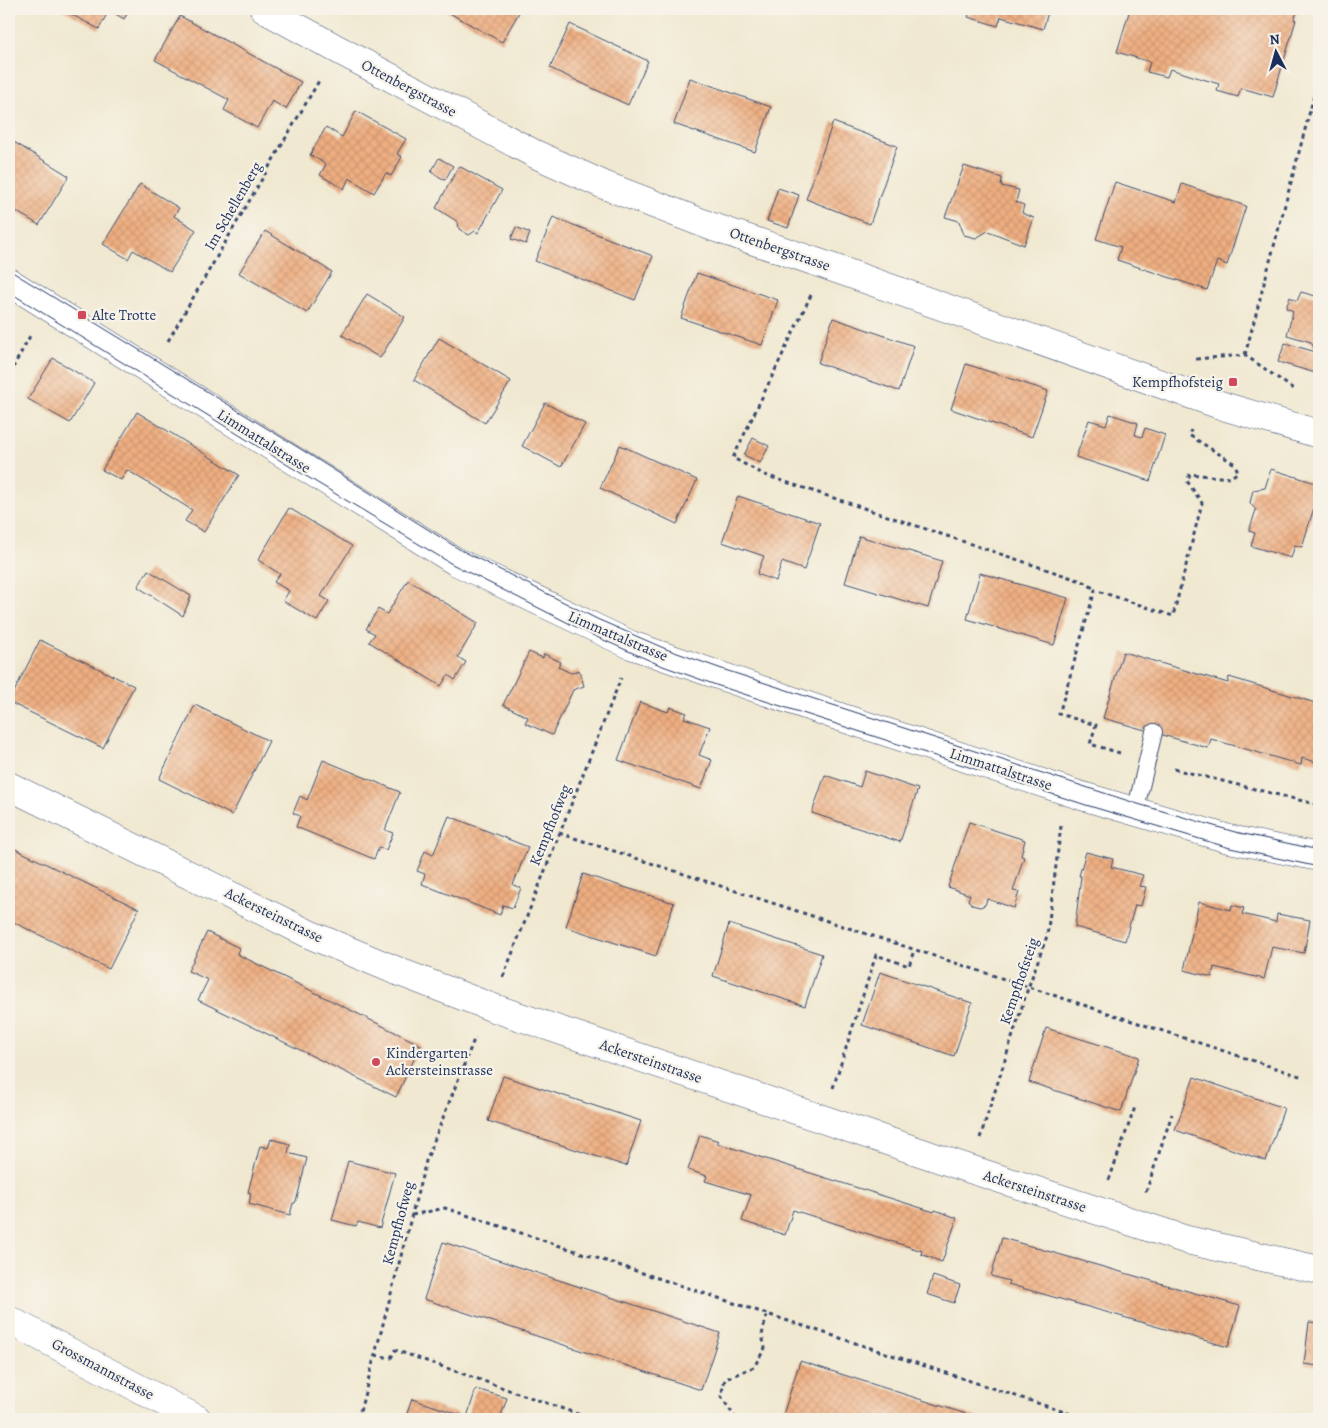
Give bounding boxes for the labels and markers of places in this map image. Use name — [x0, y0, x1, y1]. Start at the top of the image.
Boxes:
place label: Alte Trotte — [91, 305, 156, 325]
marker: Alte Trotte — [76, 309, 88, 321]
place label: Kempfhofsteig — [1132, 372, 1223, 392]
marker: Kempfhofsteig — [1227, 376, 1239, 388]
place label: Kindergarten Ackersteinstrasse — [385, 1043, 493, 1080]
marker: Kindergarten Ackersteinstrasse — [370, 1056, 382, 1068]

